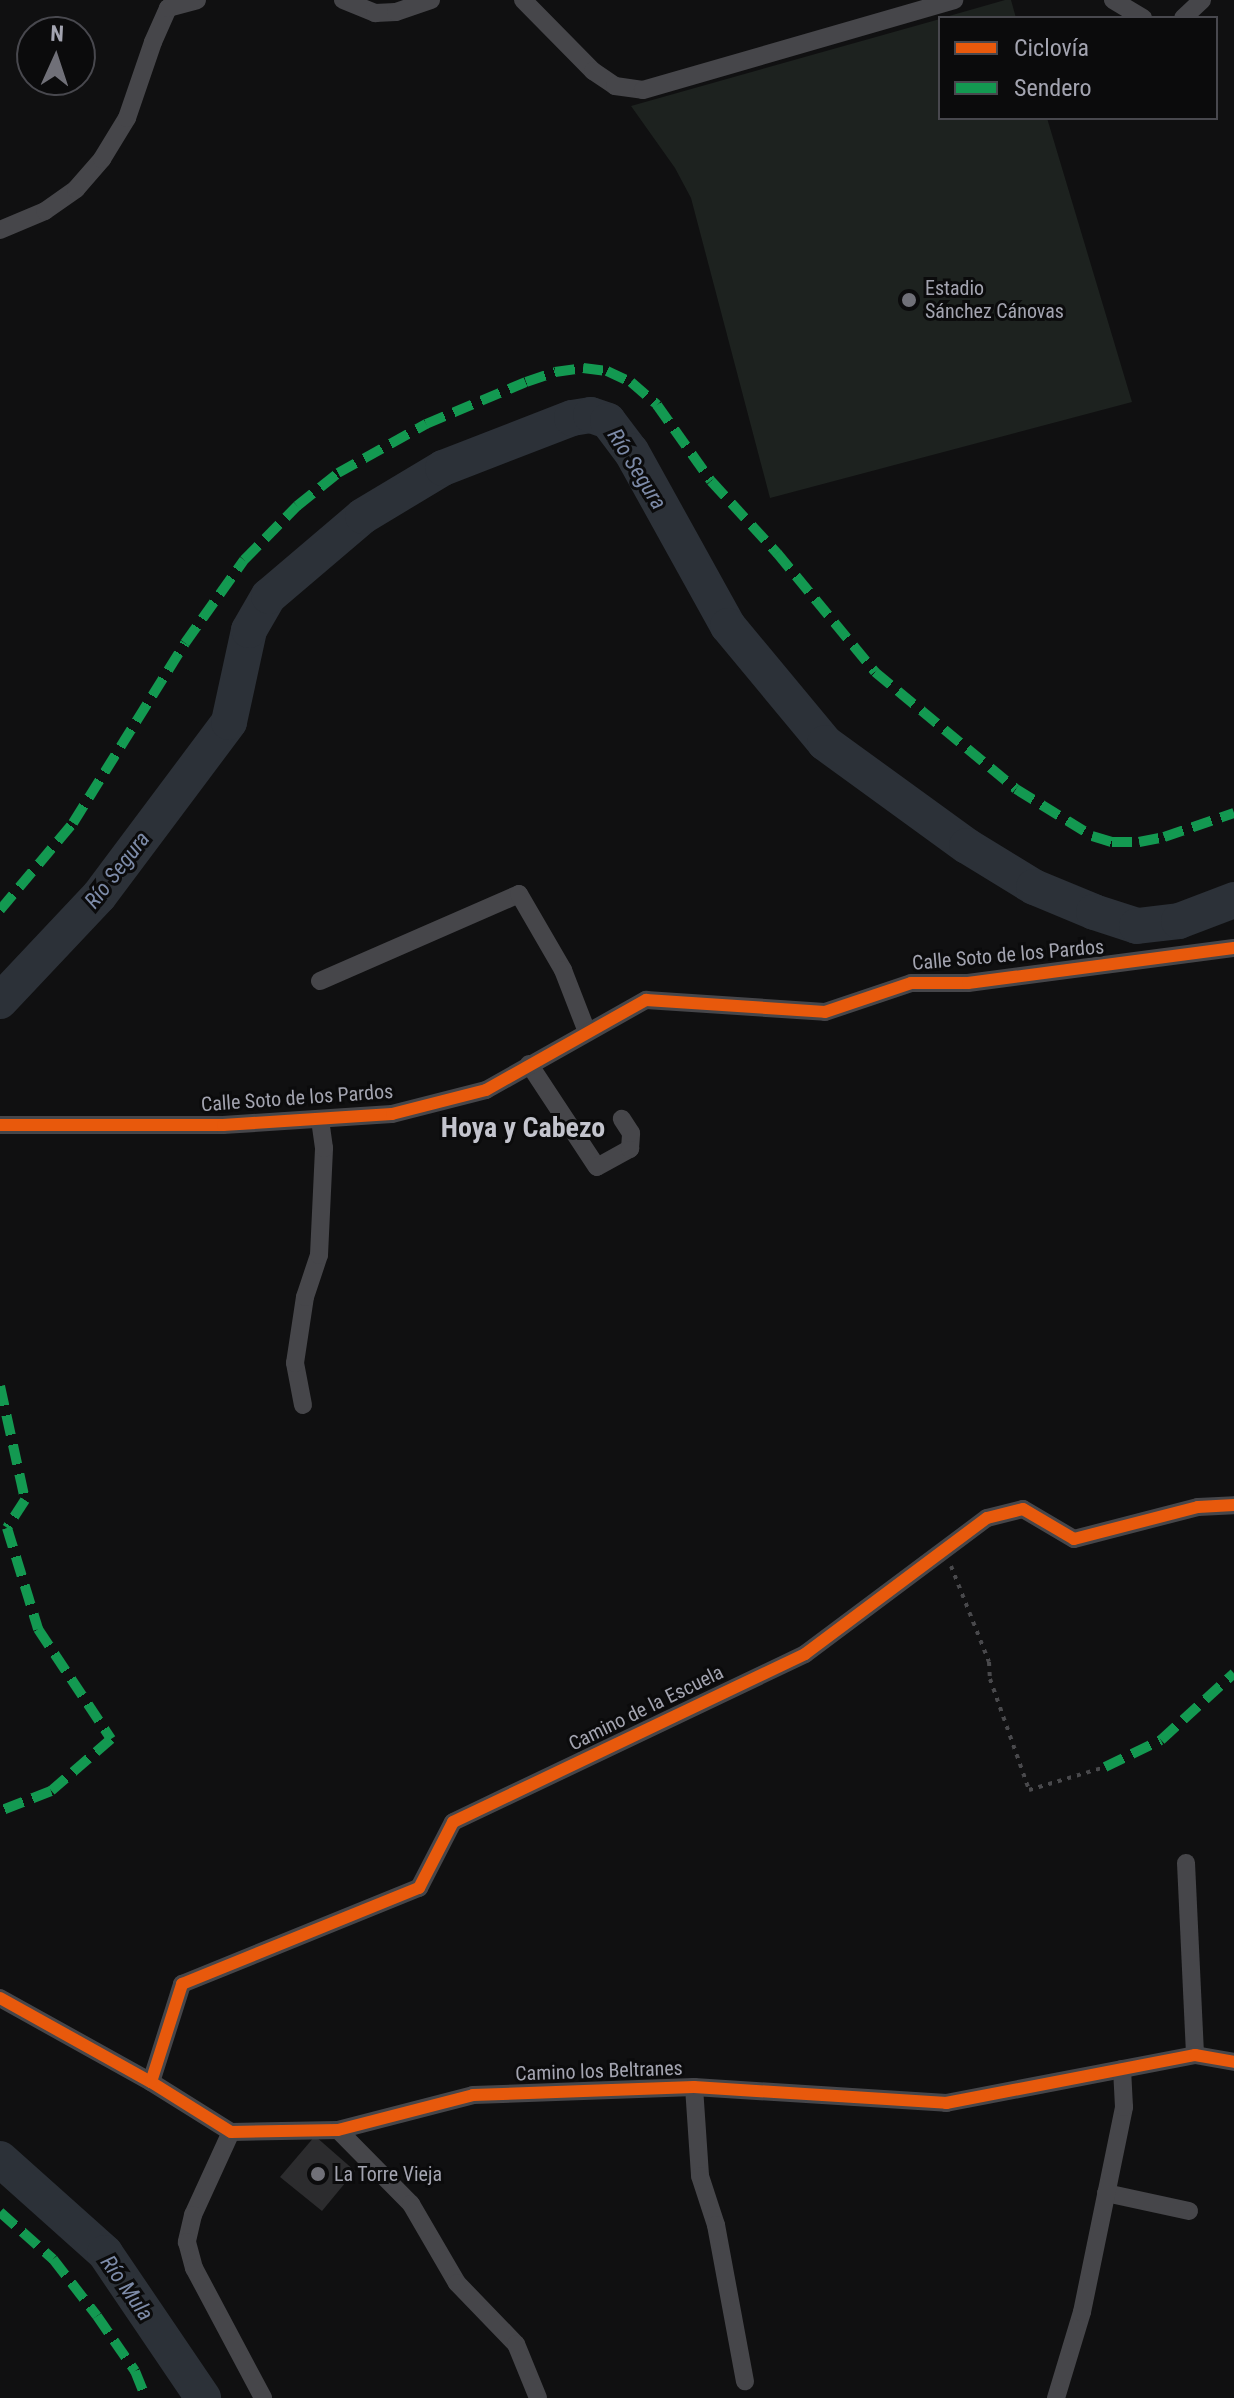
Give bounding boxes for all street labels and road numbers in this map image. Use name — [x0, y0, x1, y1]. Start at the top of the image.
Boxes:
street label: Calle Soto de los Pardos — [911, 935, 1105, 975]
street label: Calle Soto de los Pardos — [200, 1079, 394, 1117]
street label: Camino de la Escuela — [565, 1660, 727, 1756]
street label: Camino los Beltranes — [515, 2056, 683, 2086]

